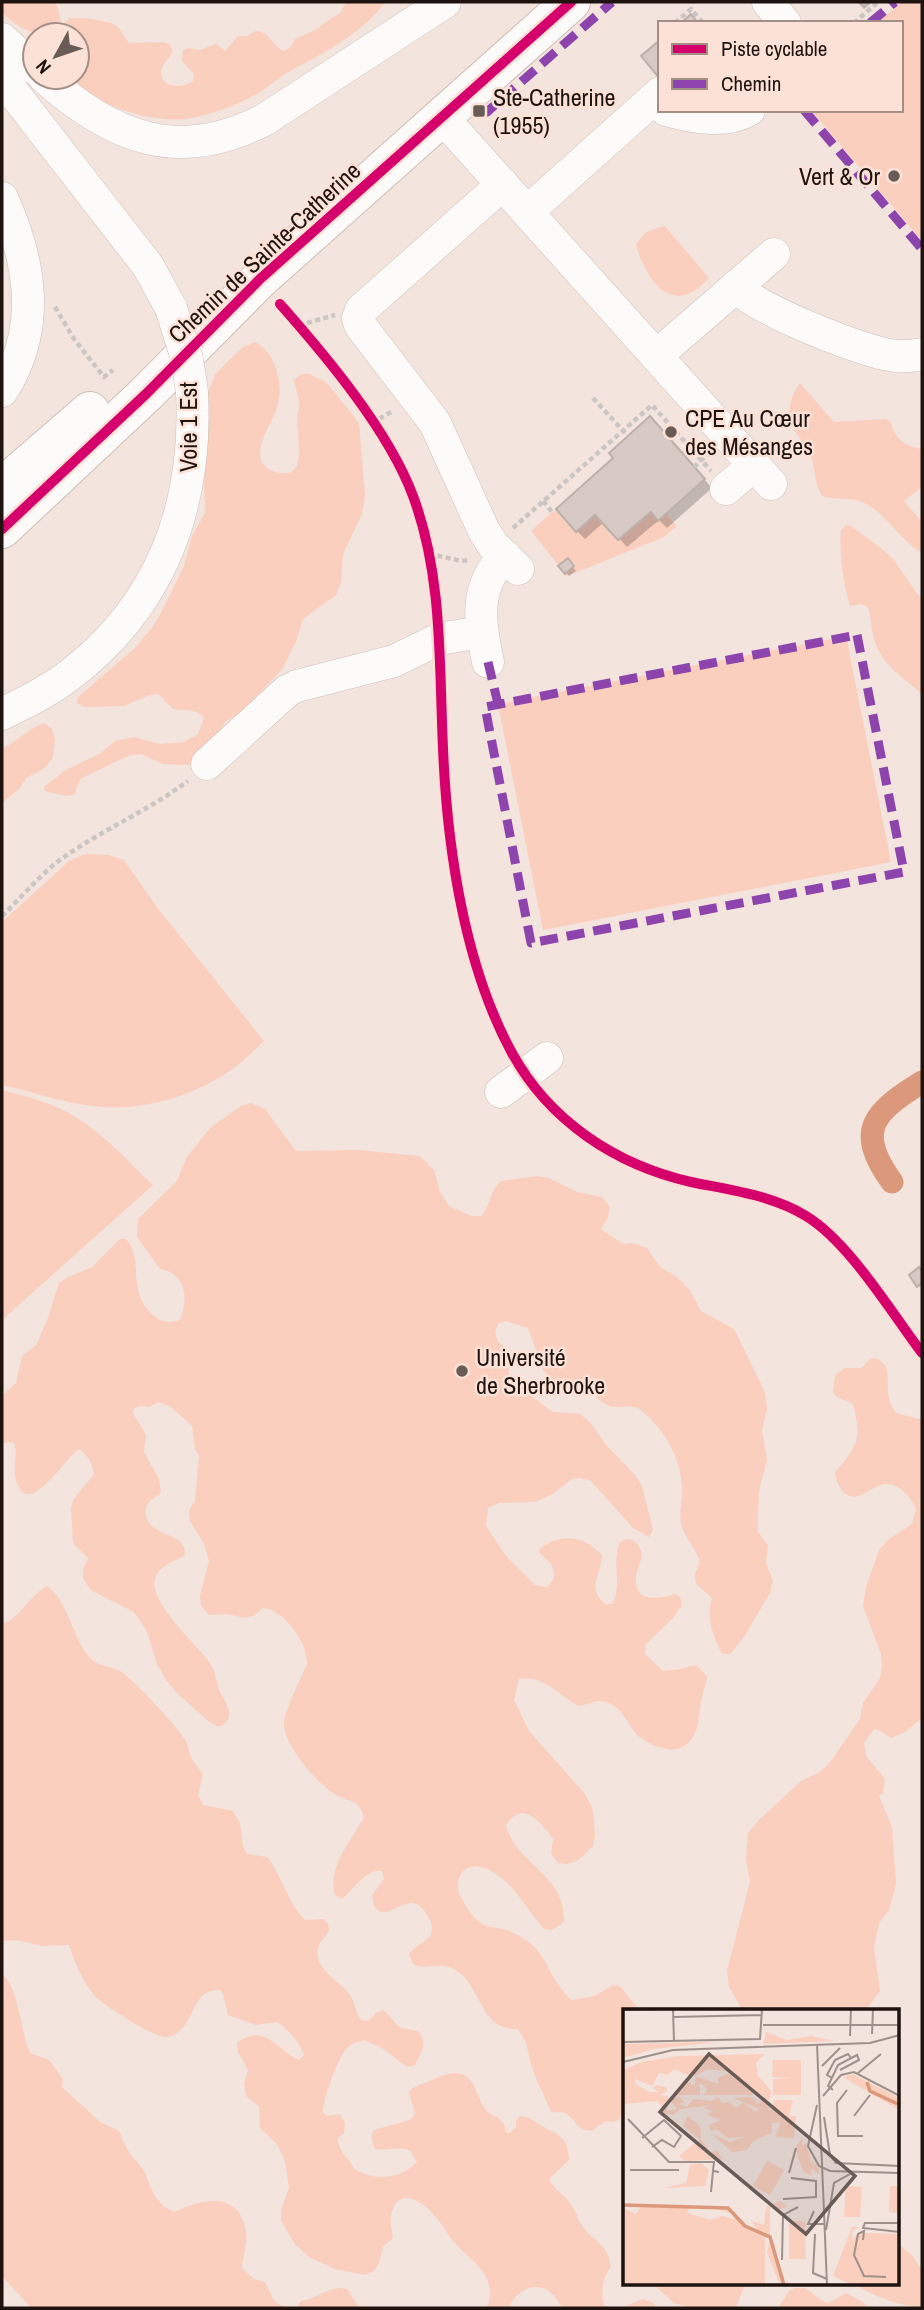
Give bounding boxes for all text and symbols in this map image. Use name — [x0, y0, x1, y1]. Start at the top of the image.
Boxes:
north arrow — [21, 21, 91, 91]
legend — [658, 21, 903, 112]
text: Piste cyclable — [721, 34, 827, 63]
text: N — [29, 54, 57, 80]
text: Chemin — [721, 69, 781, 98]
place label: Ste-Catherine (1955) — [493, 81, 616, 141]
marker: Ste-Catherine (1955) — [471, 103, 487, 119]
street label: Chemin de Sainte-Catherine — [161, 154, 367, 350]
place label: Vert & Or — [799, 160, 880, 192]
marker: Vert & Or — [886, 168, 902, 184]
street label: Voie 1 Est — [172, 382, 204, 472]
place label: CPE Au Cœur des Mésanges — [685, 402, 813, 462]
marker: CPE Au Cœur des Mésanges — [663, 424, 679, 440]
place label: Université de Sherbrooke — [476, 1341, 605, 1401]
marker: Université de Sherbrooke — [454, 1363, 470, 1379]
inset map — [623, 2009, 900, 2286]

